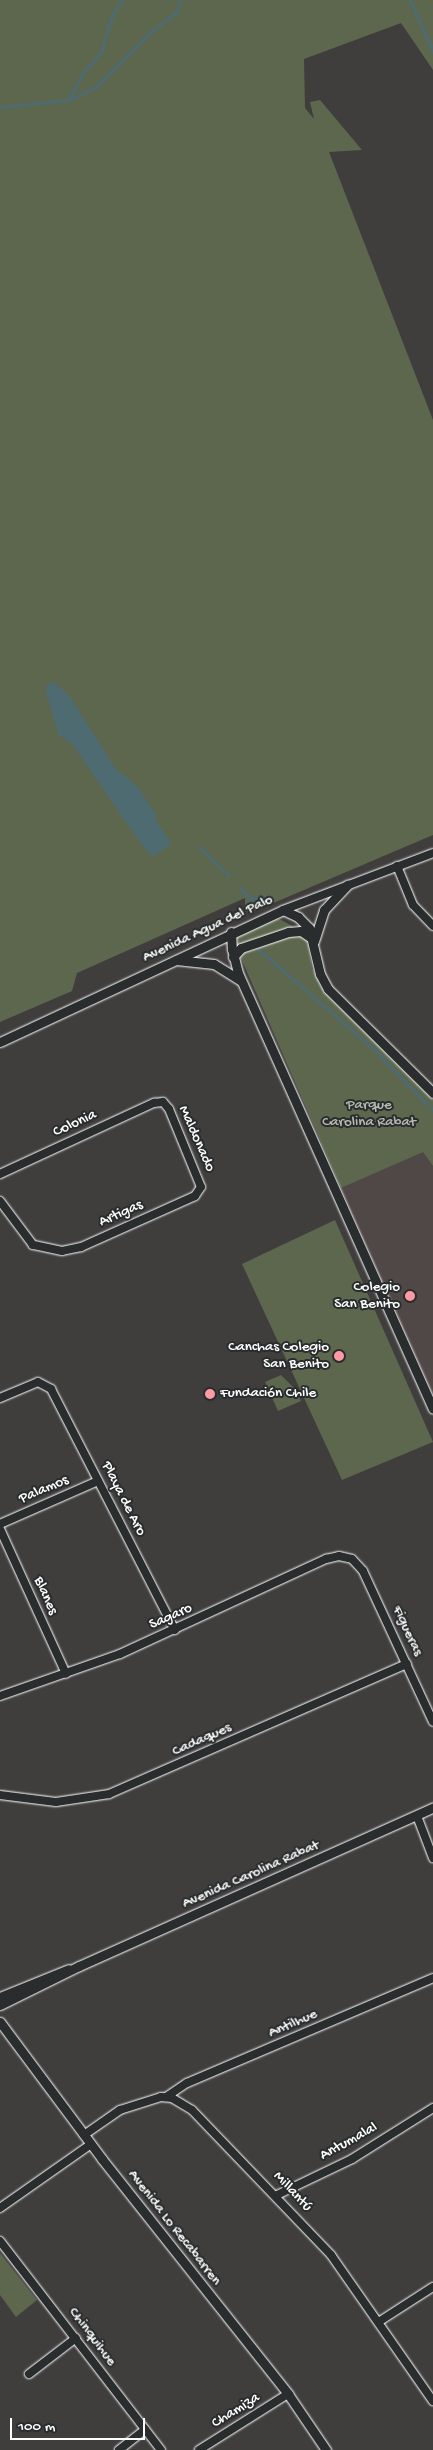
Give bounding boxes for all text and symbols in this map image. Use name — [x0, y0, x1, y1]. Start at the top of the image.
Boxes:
street label: Avenida Agua del Palo — [140, 891, 276, 967]
park label: Parque Carolina Rabat — [322, 1096, 416, 1131]
street label: Maldonado — [173, 1103, 219, 1175]
street label: Colonia — [50, 1106, 100, 1142]
street label: Artigas — [96, 1196, 146, 1232]
place label: Colegio San Benito — [334, 1278, 400, 1313]
marker: Colegio San Benito — [404, 1290, 416, 1302]
place label: Canchas Colegio San Benito — [228, 1338, 329, 1373]
marker: Canchas Colegio San Benito — [333, 1350, 345, 1362]
place label: Fundación Chile — [220, 1385, 316, 1403]
marker: Fundación Chile — [204, 1388, 216, 1400]
street label: Playa de Aro — [97, 1459, 149, 1539]
street label: Palamos — [16, 1472, 72, 1508]
street label: Blanes — [29, 1574, 61, 1618]
street label: Sagaro — [147, 1600, 195, 1634]
street label: Figueras — [388, 1603, 426, 1659]
street label: Cadaques — [170, 1719, 234, 1761]
street label: Avenida Carolina Rabat — [180, 1837, 322, 1913]
street label: Antilhue — [266, 2005, 320, 2043]
street label: Antumalal — [317, 2119, 381, 2165]
street label: Avenida Lo Recabarren — [123, 2167, 225, 2289]
street label: Millantú — [269, 2168, 315, 2216]
street label: Chinquihue — [64, 2304, 120, 2370]
street label: Chamiza — [209, 2389, 263, 2433]
scale bar — [12, 2408, 148, 2440]
text: 100 m — [18, 2418, 55, 2436]

